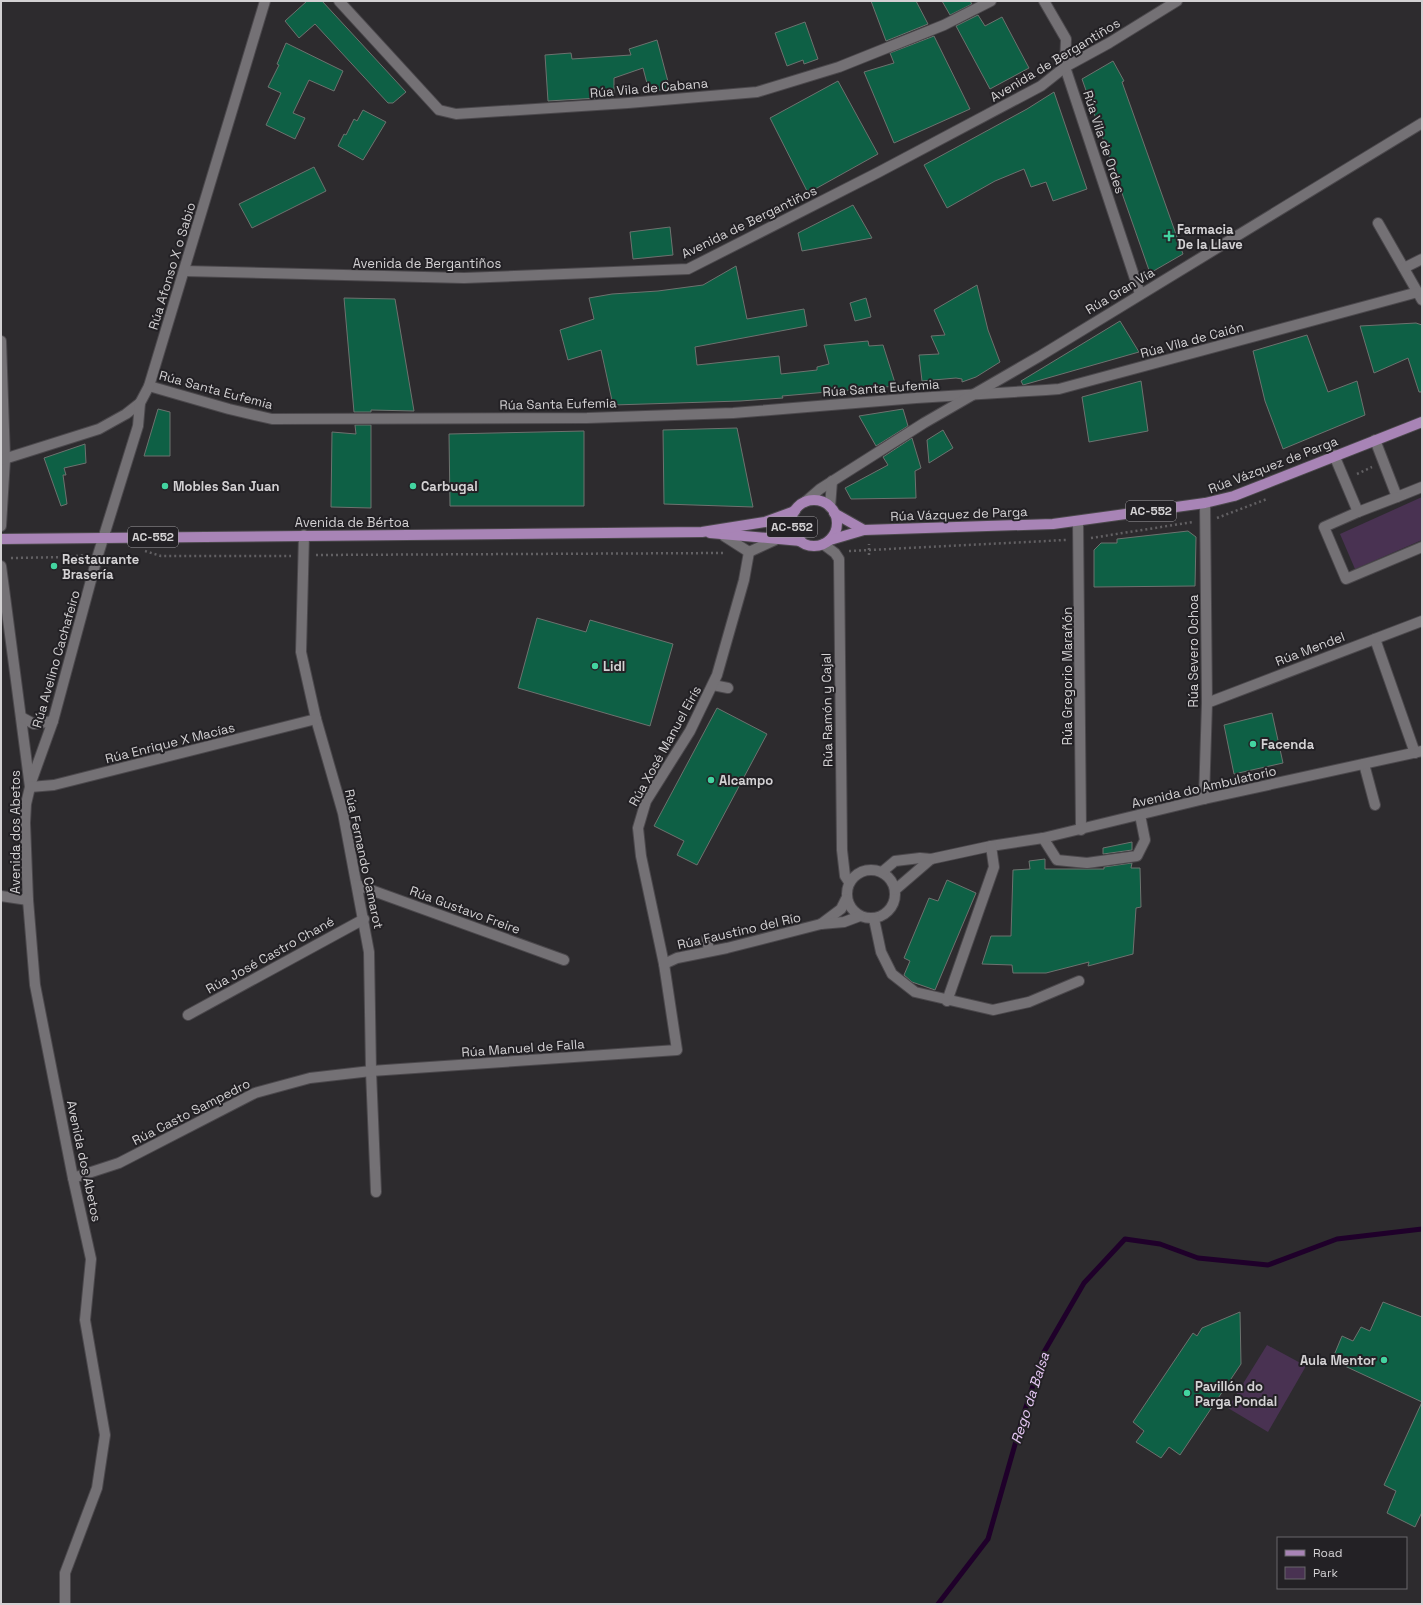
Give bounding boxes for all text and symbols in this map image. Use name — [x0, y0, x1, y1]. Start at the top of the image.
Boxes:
street label: Avenida de Bergantiños — [987, 14, 1123, 106]
street label: Rúa Vila de Cabana — [589, 74, 709, 102]
street label: Rúa Vila de Ordes — [1079, 88, 1129, 196]
street label: Avenida de Bergantiños — [678, 182, 820, 262]
street label: Rúa Afonso X o Sabio — [145, 200, 199, 332]
place label: Farmacia De la Llave — [1177, 221, 1243, 253]
marker: Farmacia De la Llave — [1164, 231, 1174, 241]
street label: Avenida de Bergantiños — [353, 255, 502, 272]
street label: Rúa Gran Vía — [1082, 263, 1158, 318]
street label: Rúa Vila de Caión — [1138, 318, 1246, 362]
street label: Rúa Santa Eufemia — [157, 367, 275, 414]
street label: Rúa Santa Eufemia — [822, 375, 941, 401]
street label: Rúa Santa Eufemia — [499, 394, 617, 414]
street label: Rúa Vázquez de Parga — [1206, 432, 1341, 498]
place label: Mobles San Juan — [173, 478, 280, 495]
place label: Carbugal — [421, 478, 478, 495]
marker: Mobles San Juan — [160, 481, 170, 491]
marker: Carbugal — [408, 481, 418, 491]
road number: AC-552 — [1126, 501, 1176, 521]
street label: Rúa Vázquez de Parga — [890, 503, 1028, 525]
street label: Avenida de Bértoa — [295, 514, 410, 531]
road number: AC-552 — [767, 517, 817, 537]
road number: AC-552 — [128, 527, 178, 547]
place label: Restaurante Brasería — [62, 551, 139, 583]
marker: Restaurante Brasería — [49, 561, 59, 571]
street label: Rúa Avelino Cachafeiro — [28, 588, 84, 730]
street label: Rúa Severo Ochoa — [1185, 594, 1202, 707]
street label: Rúa Gregorio Marañón — [1059, 607, 1076, 745]
street label: Rúa Mendel — [1273, 628, 1347, 670]
street label: Rúa Ramón y Cajal — [818, 653, 836, 767]
place label: Lidl — [603, 658, 625, 675]
marker: Lidl — [590, 661, 600, 671]
street label: Rúa Xosé Manuel Eirís — [625, 683, 705, 809]
street label: Rúa Enrique X Macías — [103, 719, 237, 767]
place label: Facenda — [1261, 736, 1315, 753]
marker: Facenda — [1248, 739, 1258, 749]
street label: Avenida do Ambulatorio — [1130, 762, 1278, 812]
street label: Avenida dos Abetos — [7, 770, 24, 894]
place label: Alcampo — [719, 772, 773, 789]
marker: Alcampo — [706, 775, 716, 785]
street label: Rúa Fernando Camarot — [341, 788, 387, 931]
street label: Rúa Gustavo Freire — [407, 882, 523, 938]
street label: Rúa Faustino del Río — [676, 909, 802, 953]
street label: Rúa José Castro Chané — [203, 913, 337, 997]
street label: Rúa Manuel de Falla — [461, 1035, 586, 1061]
street label: Rúa Casto Sampedro — [129, 1075, 253, 1149]
street label: Avenida dos Abetos — [63, 1099, 105, 1223]
water label: Rego da Balsa — [1007, 1349, 1054, 1446]
place label: Aula Mentor — [1300, 1352, 1376, 1369]
marker: Aula Mentor — [1379, 1355, 1389, 1365]
place label: Pavillón do Parga Pondal — [1195, 1378, 1277, 1410]
marker: Pavillón do Parga Pondal — [1182, 1388, 1192, 1398]
legend — [1277, 1537, 1407, 1589]
text: Road — [1313, 1545, 1342, 1561]
text: Park — [1313, 1565, 1338, 1581]

